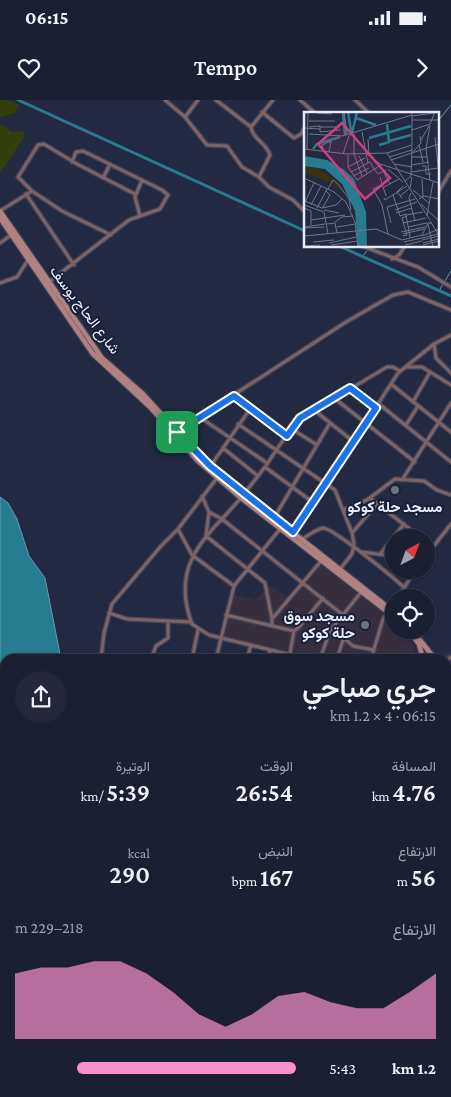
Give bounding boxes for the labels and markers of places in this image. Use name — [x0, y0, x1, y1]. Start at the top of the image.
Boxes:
pin — [156, 411, 198, 453]
marker: مسجد حلة كوكو — [389, 484, 401, 496]
place label: مسجد حلة كوكو — [347, 499, 443, 516]
place label: مسجد سوق حلة كوكو — [284, 608, 355, 642]
marker: مسجد سوق حلة كوكو — [359, 619, 371, 631]

